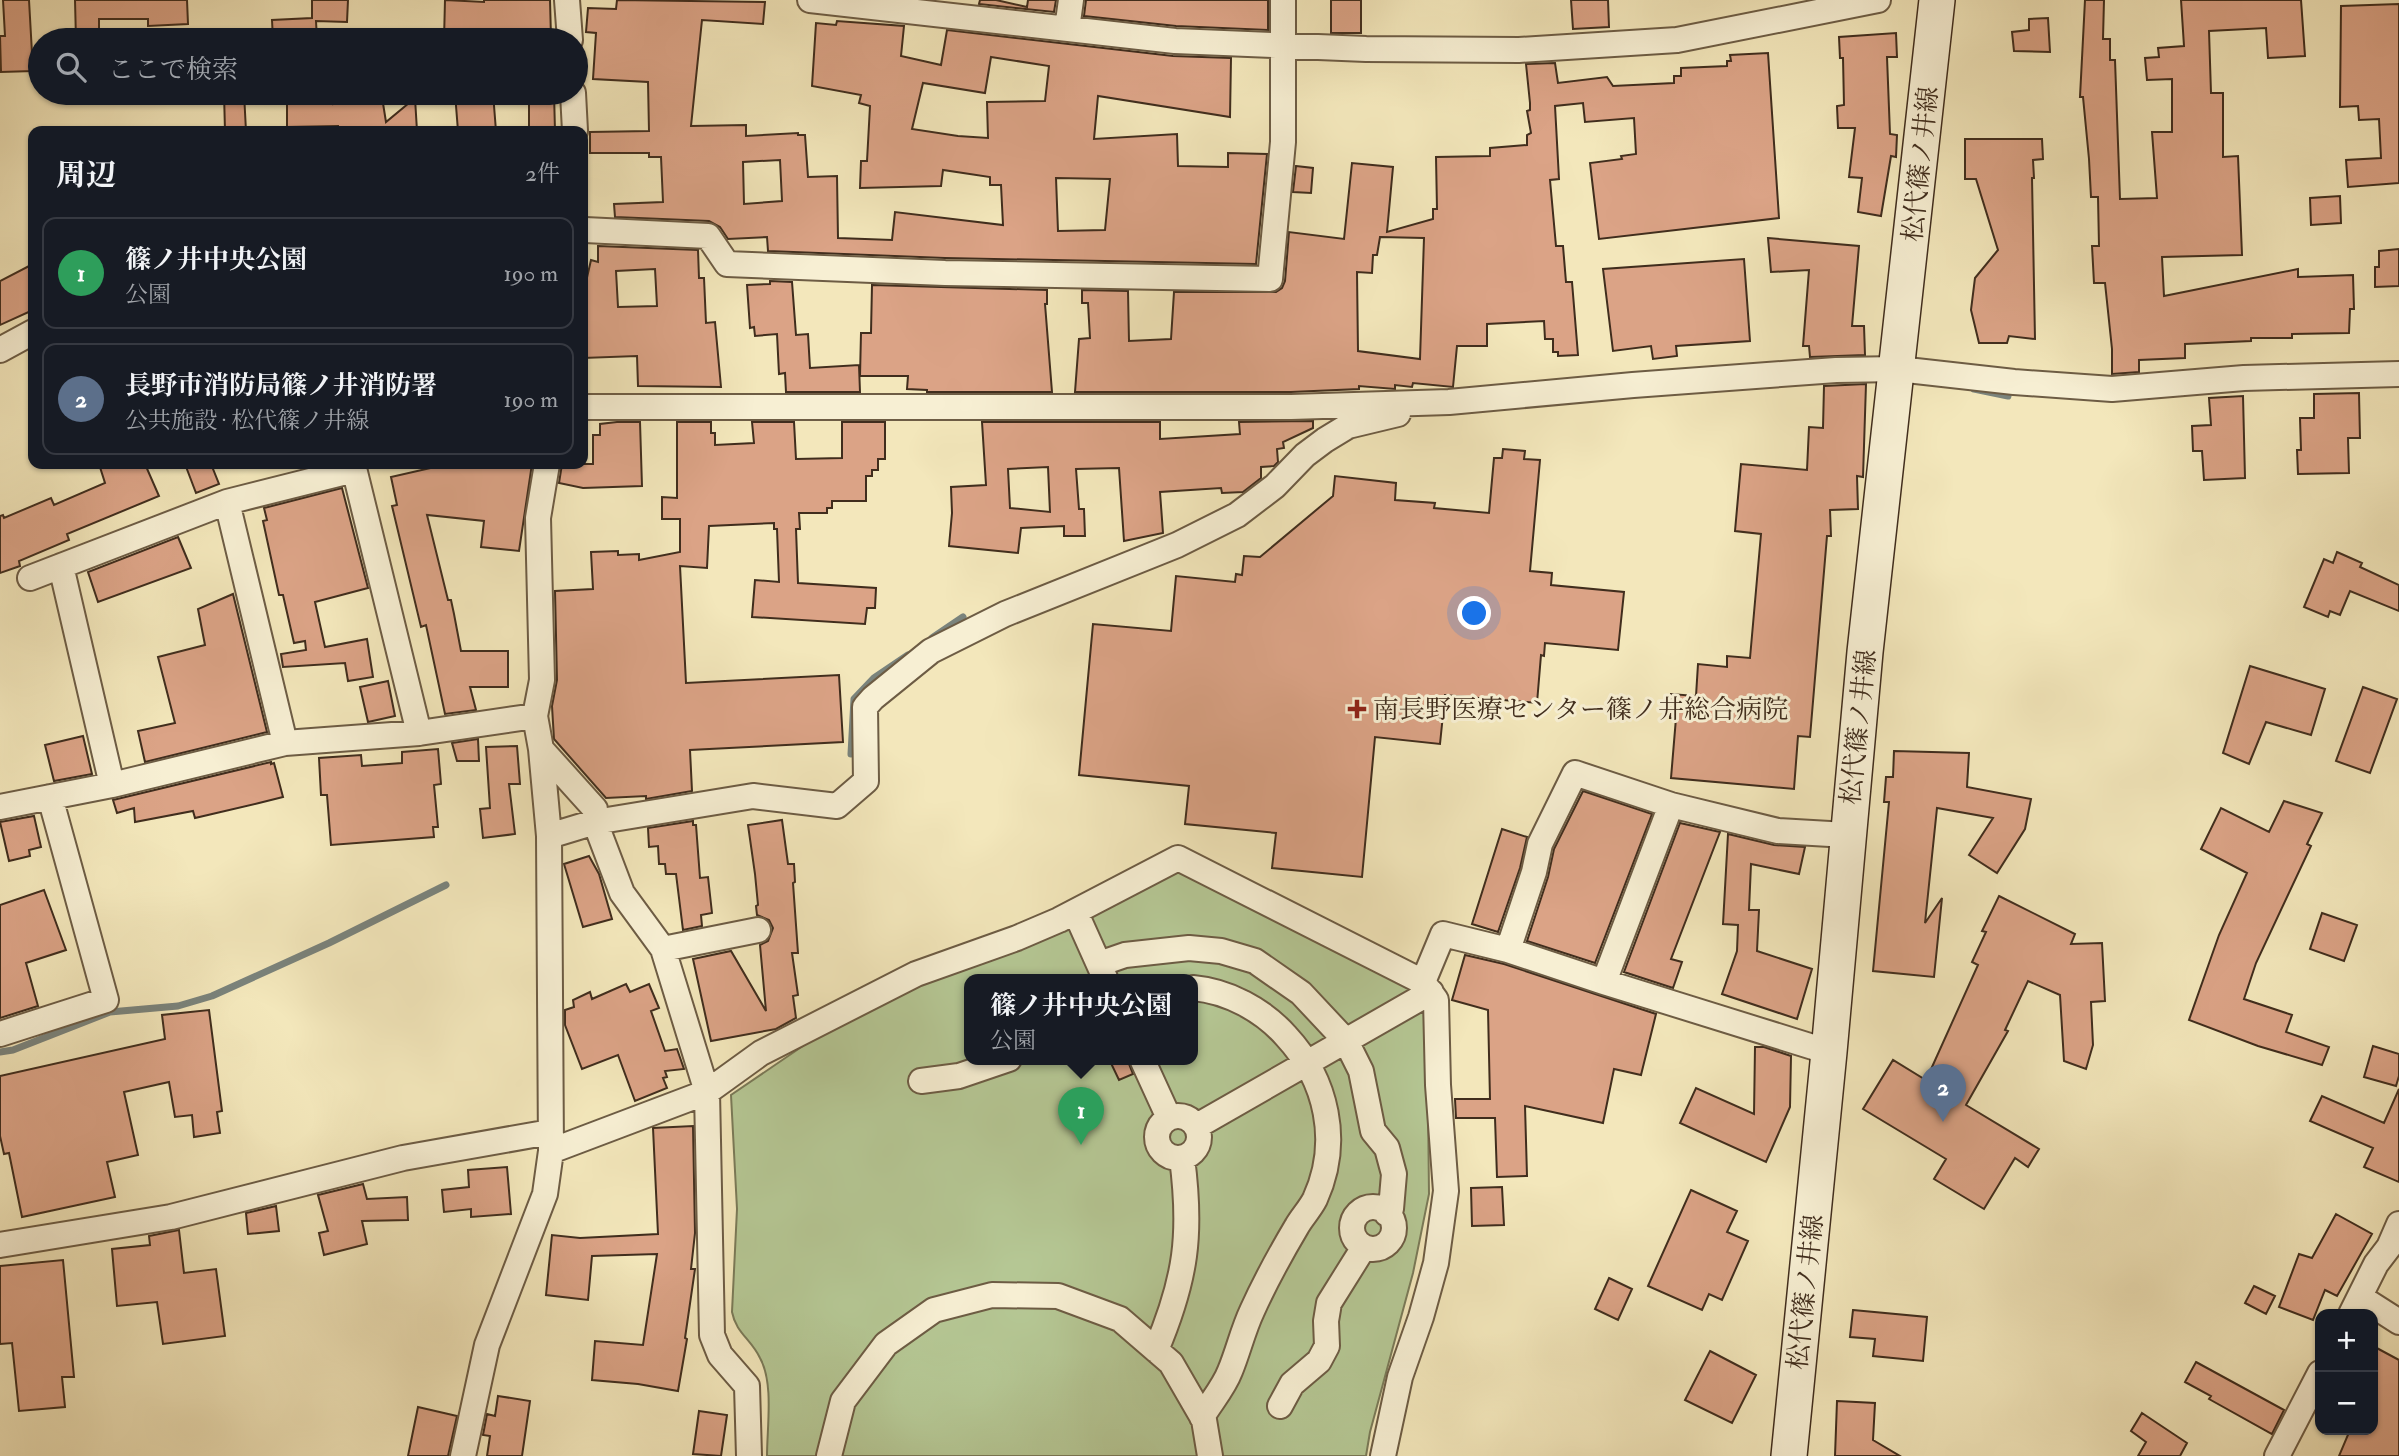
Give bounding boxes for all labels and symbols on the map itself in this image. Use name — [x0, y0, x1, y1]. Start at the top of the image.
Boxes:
street label: 松代篠ノ井線 — [1897, 85, 1945, 243]
your location — [1457, 596, 1491, 630]
street label: 松代篠ノ井線 — [1835, 648, 1883, 806]
place label: 南長野医療センター篠ノ井総合病院 — [1373, 694, 1788, 726]
marker: 南長野医療センター篠ノ井総合病院 — [1347, 699, 1367, 719]
pin: 2 — [1920, 1064, 1966, 1122]
pin: 1 — [1058, 1087, 1104, 1145]
street label: 松代篠ノ井線 — [1782, 1213, 1830, 1371]

